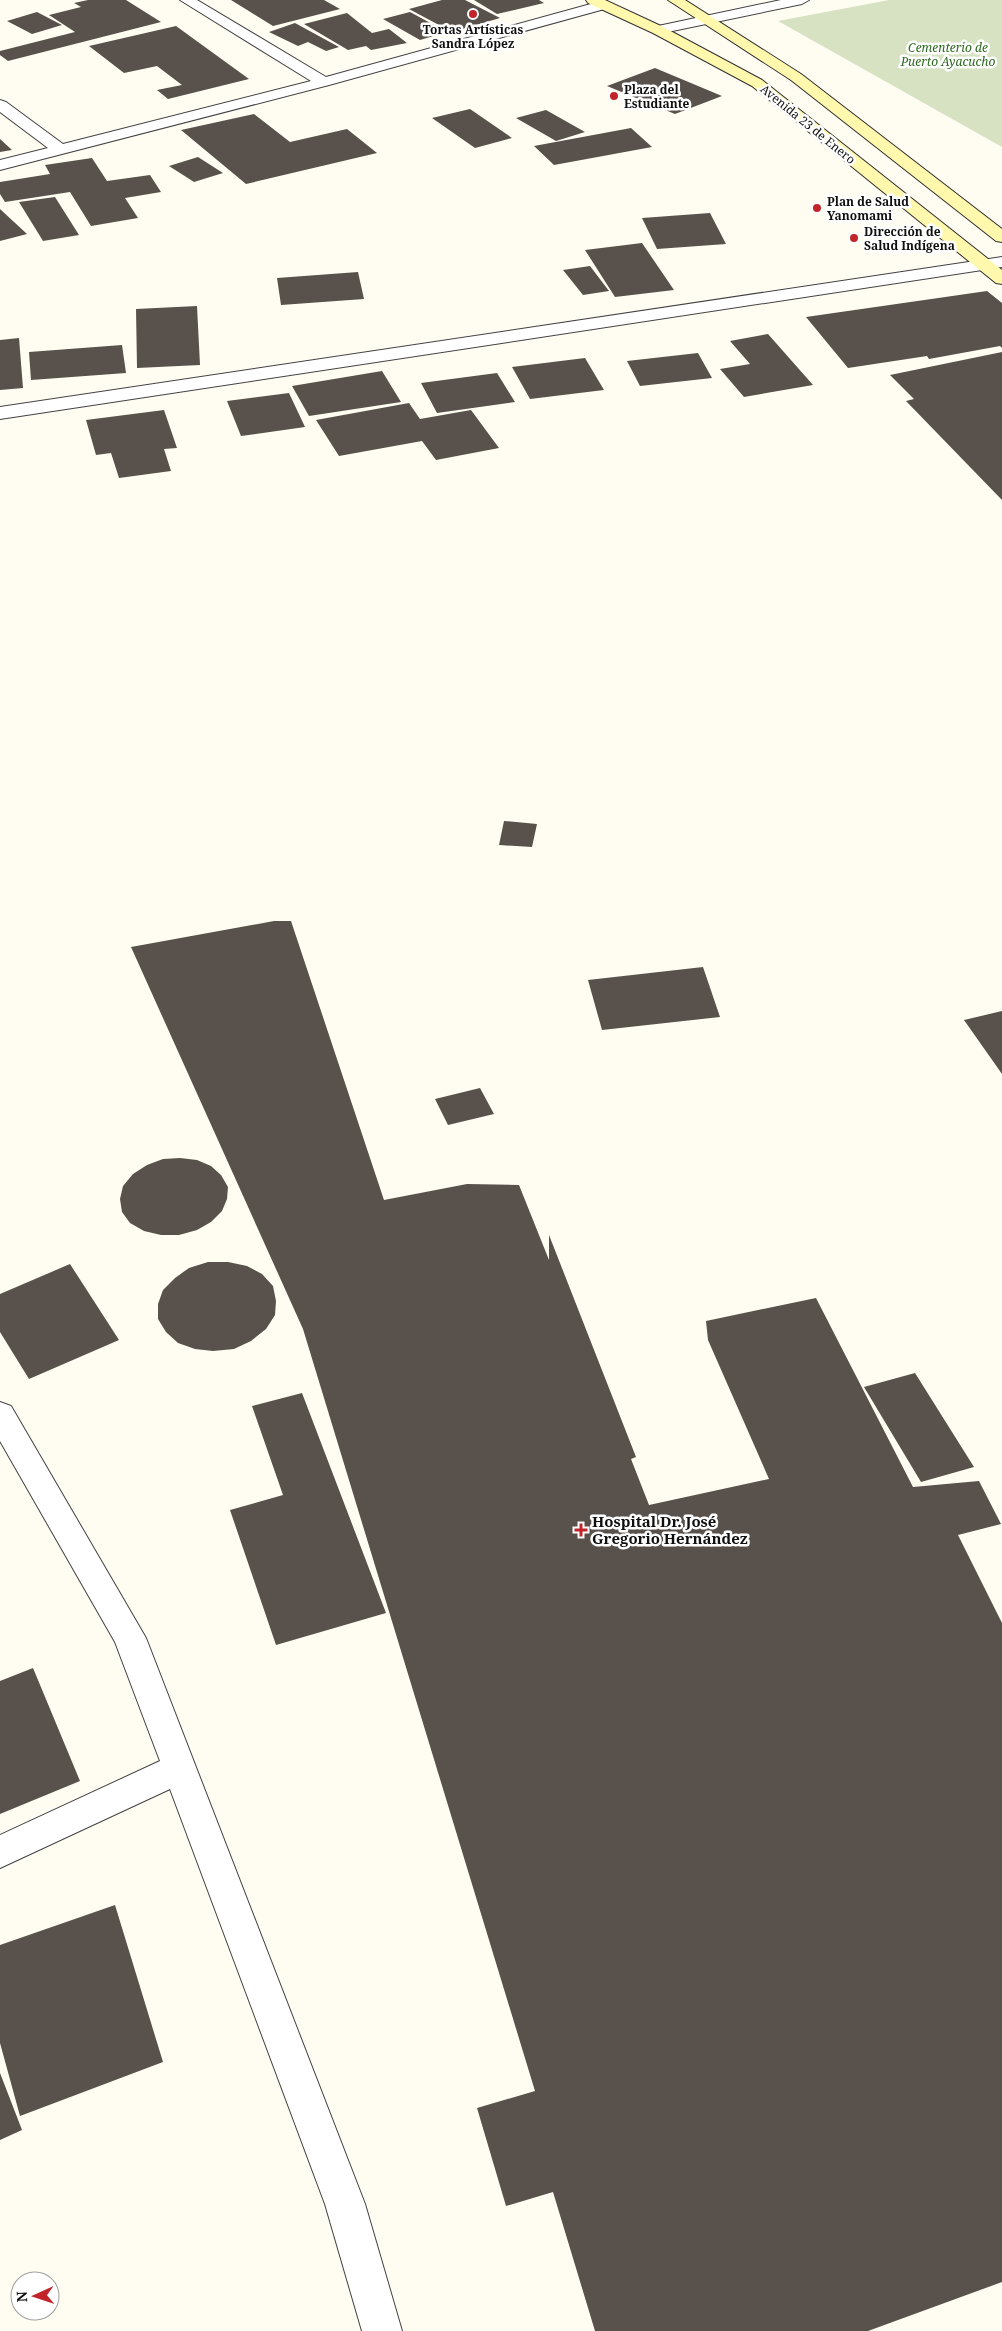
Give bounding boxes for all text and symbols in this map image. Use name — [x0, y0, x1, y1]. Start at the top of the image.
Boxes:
marker: Tortas Artísticas Sandra López — [467, 8, 479, 20]
place label: Tortas Artísticas Sandra López — [423, 21, 523, 52]
park label: Cementerio de Puerto Ayacucho — [900, 39, 995, 70]
street label: Avenida 23 de Enero — [757, 80, 859, 168]
place label: Plaza del Estudiante — [624, 81, 690, 112]
marker: Plaza del Estudiante — [608, 90, 620, 102]
place label: Plan de Salud Yanomami — [827, 193, 909, 224]
marker: Plan de Salud Yanomami — [811, 202, 823, 214]
place label: Dirección de Salud Indígena — [864, 223, 955, 254]
marker: Dirección de Salud Indígena — [848, 232, 860, 244]
place label: Hospital Dr. José Gregorio Hernández — [592, 1511, 748, 1548]
marker: Hospital Dr. José Gregorio Hernández — [574, 1523, 588, 1537]
north arrow — [10, 2271, 60, 2321]
text: N — [12, 2291, 31, 2303]

